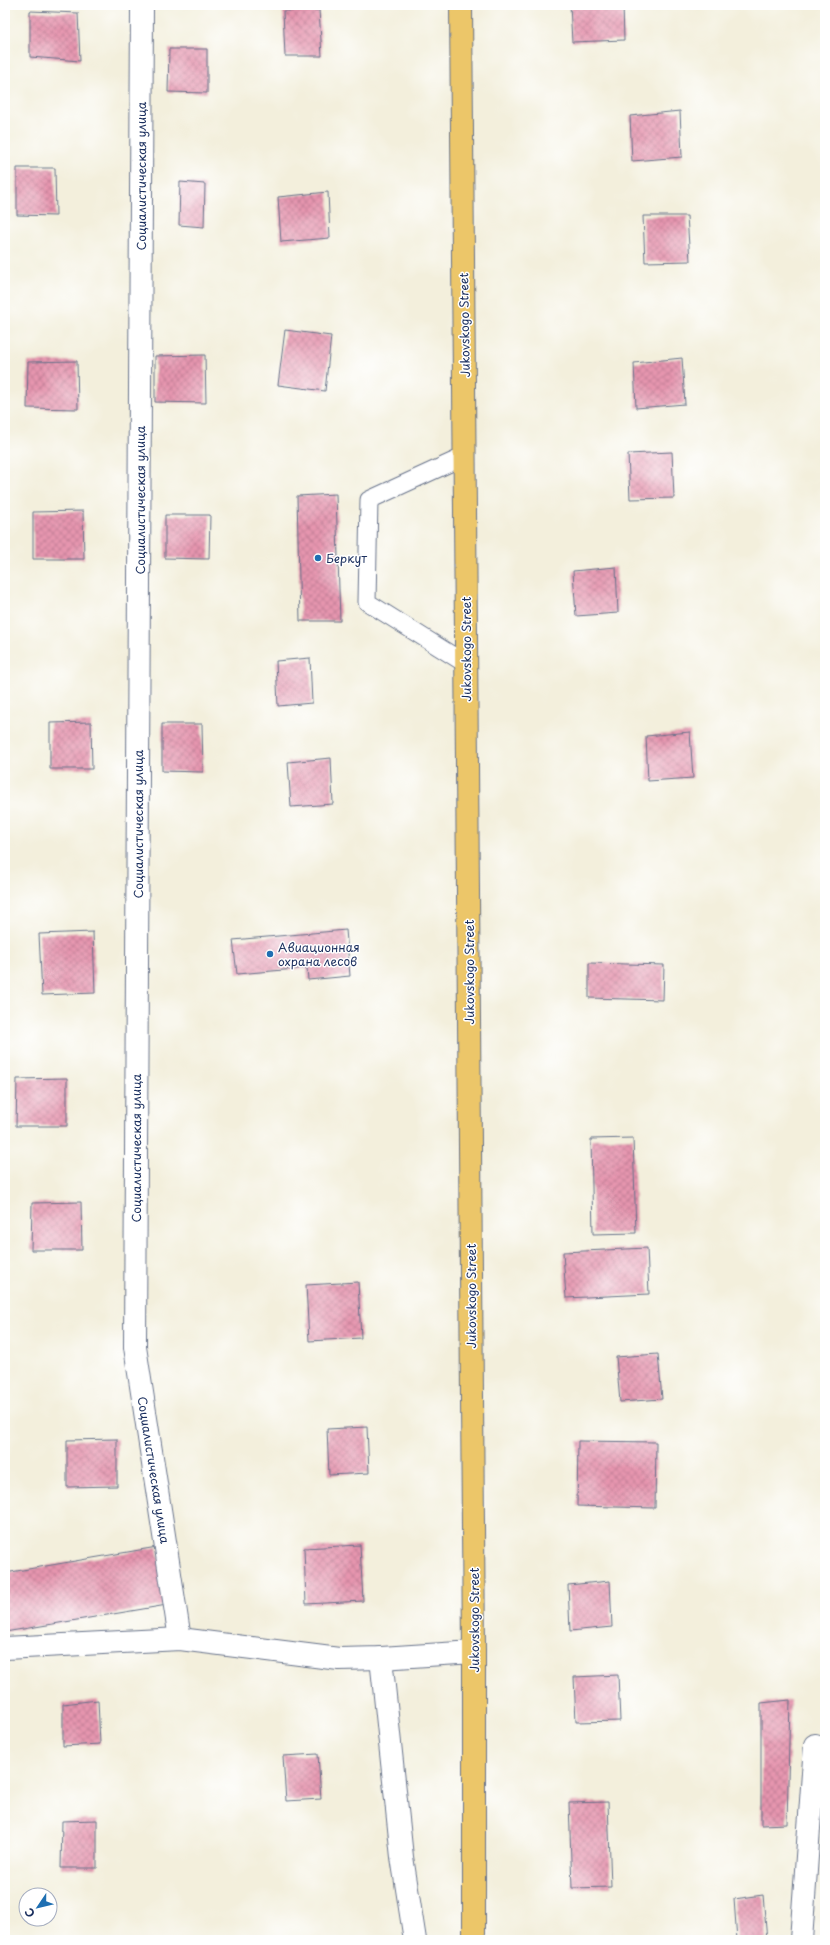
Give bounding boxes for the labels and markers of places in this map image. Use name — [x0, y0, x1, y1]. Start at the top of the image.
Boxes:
place label: Беркут — [326, 549, 367, 567]
marker: Беркут — [313, 553, 323, 563]
place label: Авиационная охрана лесов — [278, 938, 360, 970]
marker: Авиационная охрана лесов — [265, 949, 275, 959]

